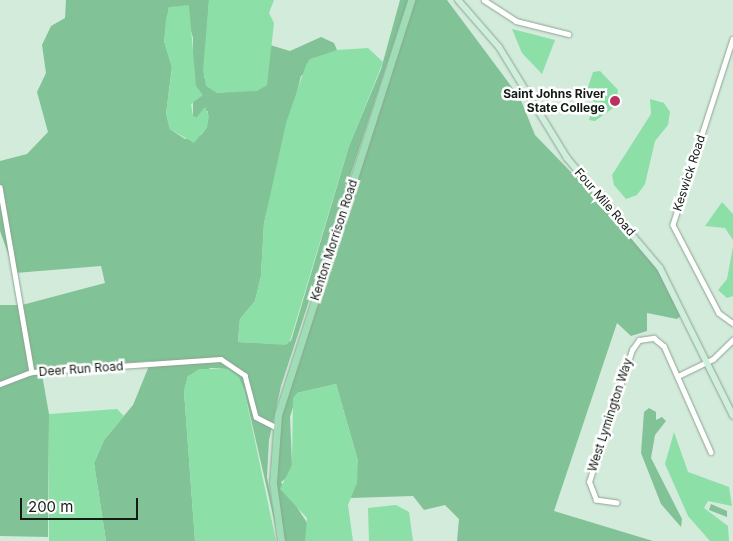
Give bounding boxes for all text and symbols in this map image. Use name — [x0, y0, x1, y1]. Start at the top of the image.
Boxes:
place label: Saint Johns River State College — [503, 87, 605, 115]
marker: Saint Johns River State College — [609, 95, 621, 107]
street label: Keswick Road — [670, 133, 708, 213]
street label: Four Mile Road — [572, 165, 638, 239]
street label: Kenton Morrison Road — [308, 178, 360, 302]
street label: West Lymington Way — [585, 356, 635, 474]
street label: Deer Run Road — [38, 359, 124, 379]
scale bar — [22, 488, 140, 520]
text: 200 m — [28, 497, 73, 516]

